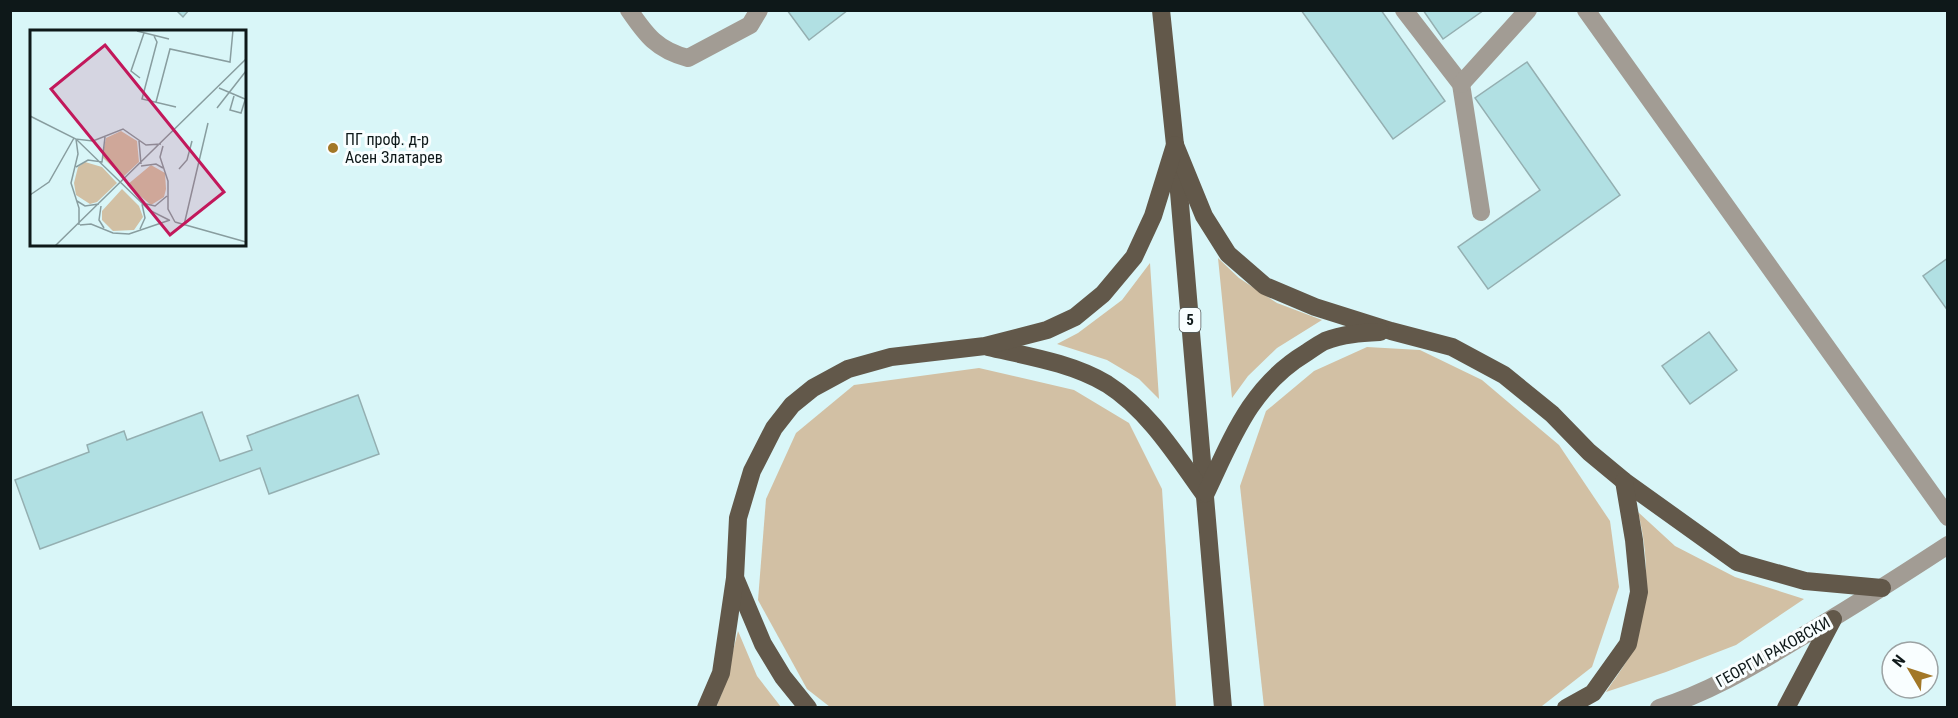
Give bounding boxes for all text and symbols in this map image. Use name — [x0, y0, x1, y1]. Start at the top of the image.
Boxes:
inset map — [30, 30, 246, 246]
place label: ПГ проф. д-р Асен Златарев — [345, 130, 443, 167]
marker: ПГ проф. д-р Асен Златарев — [326, 141, 340, 155]
road number: 5 — [1180, 308, 1200, 332]
street label: ГЕОРГИ РАКОВСКИ — [1713, 613, 1833, 691]
north arrow — [1880, 640, 1940, 700]
text: N — [1888, 651, 1909, 671]

